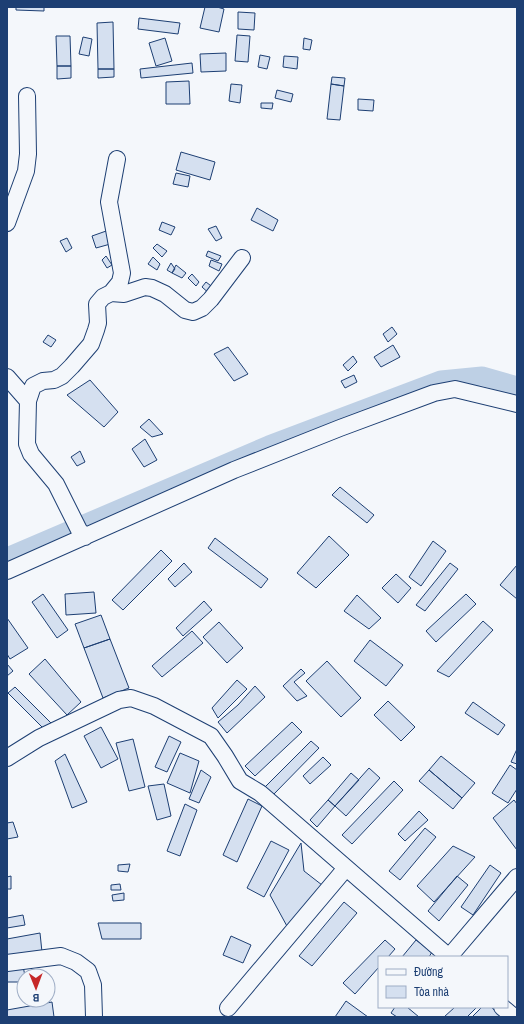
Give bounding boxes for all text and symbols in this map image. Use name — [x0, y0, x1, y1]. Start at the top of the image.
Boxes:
legend — [378, 956, 508, 1008]
text: Đường — [414, 964, 444, 980]
north arrow — [16, 968, 56, 1008]
text: Tòa nhà — [414, 984, 450, 1000]
text: B — [32, 991, 40, 1005]

